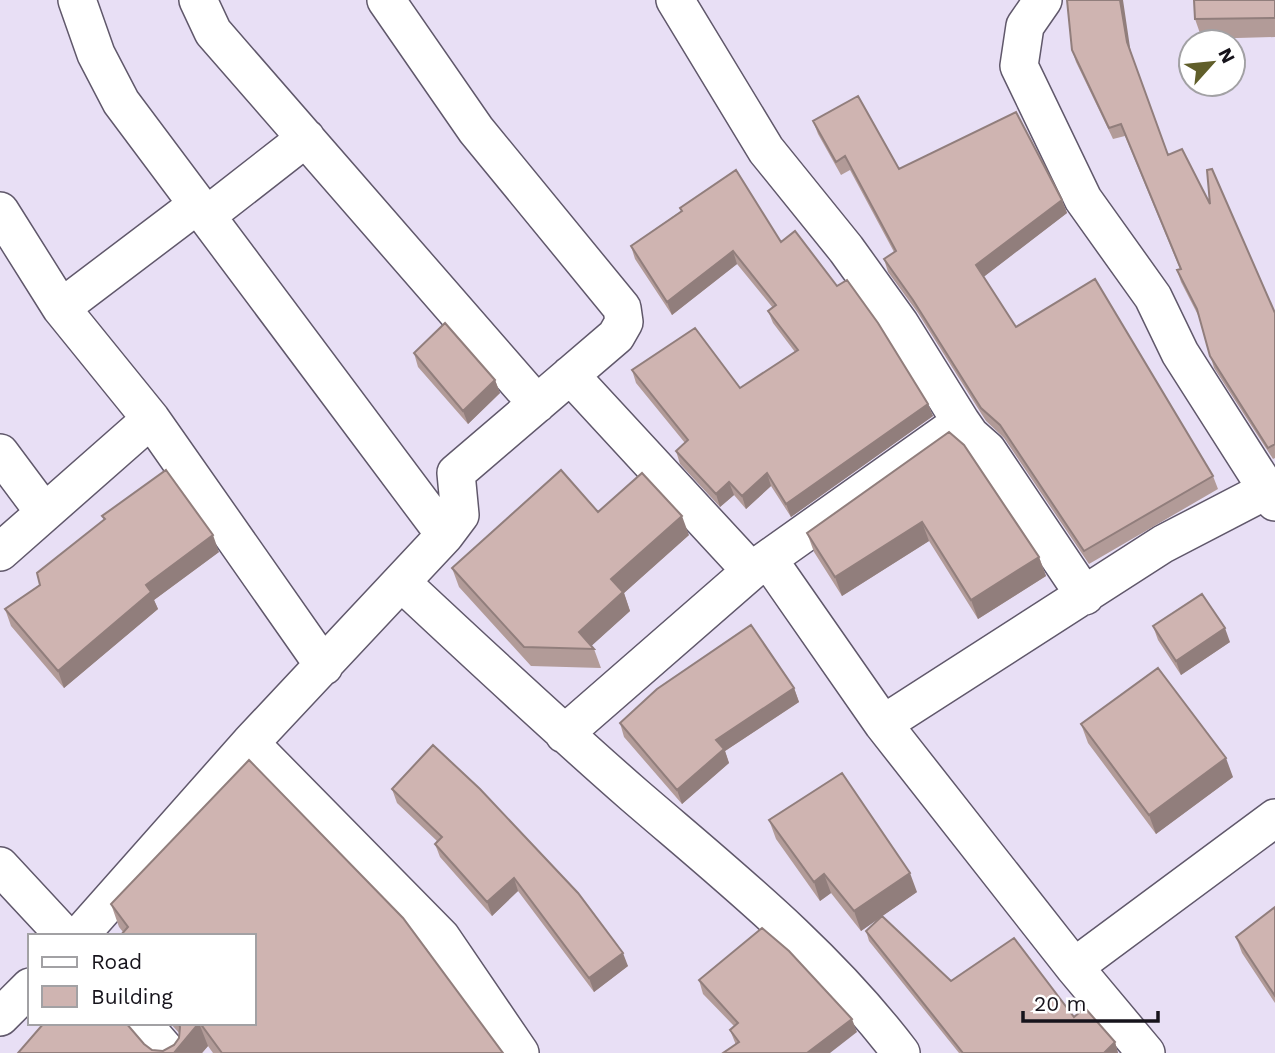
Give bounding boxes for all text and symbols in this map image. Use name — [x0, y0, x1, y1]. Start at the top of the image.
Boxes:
north arrow — [1177, 28, 1247, 98]
text: N — [1213, 44, 1240, 67]
legend — [28, 934, 256, 1025]
text: Road — [91, 949, 142, 974]
scale bar — [1023, 979, 1158, 1023]
text: Building — [91, 984, 173, 1009]
text: 20 m — [1034, 991, 1086, 1016]

